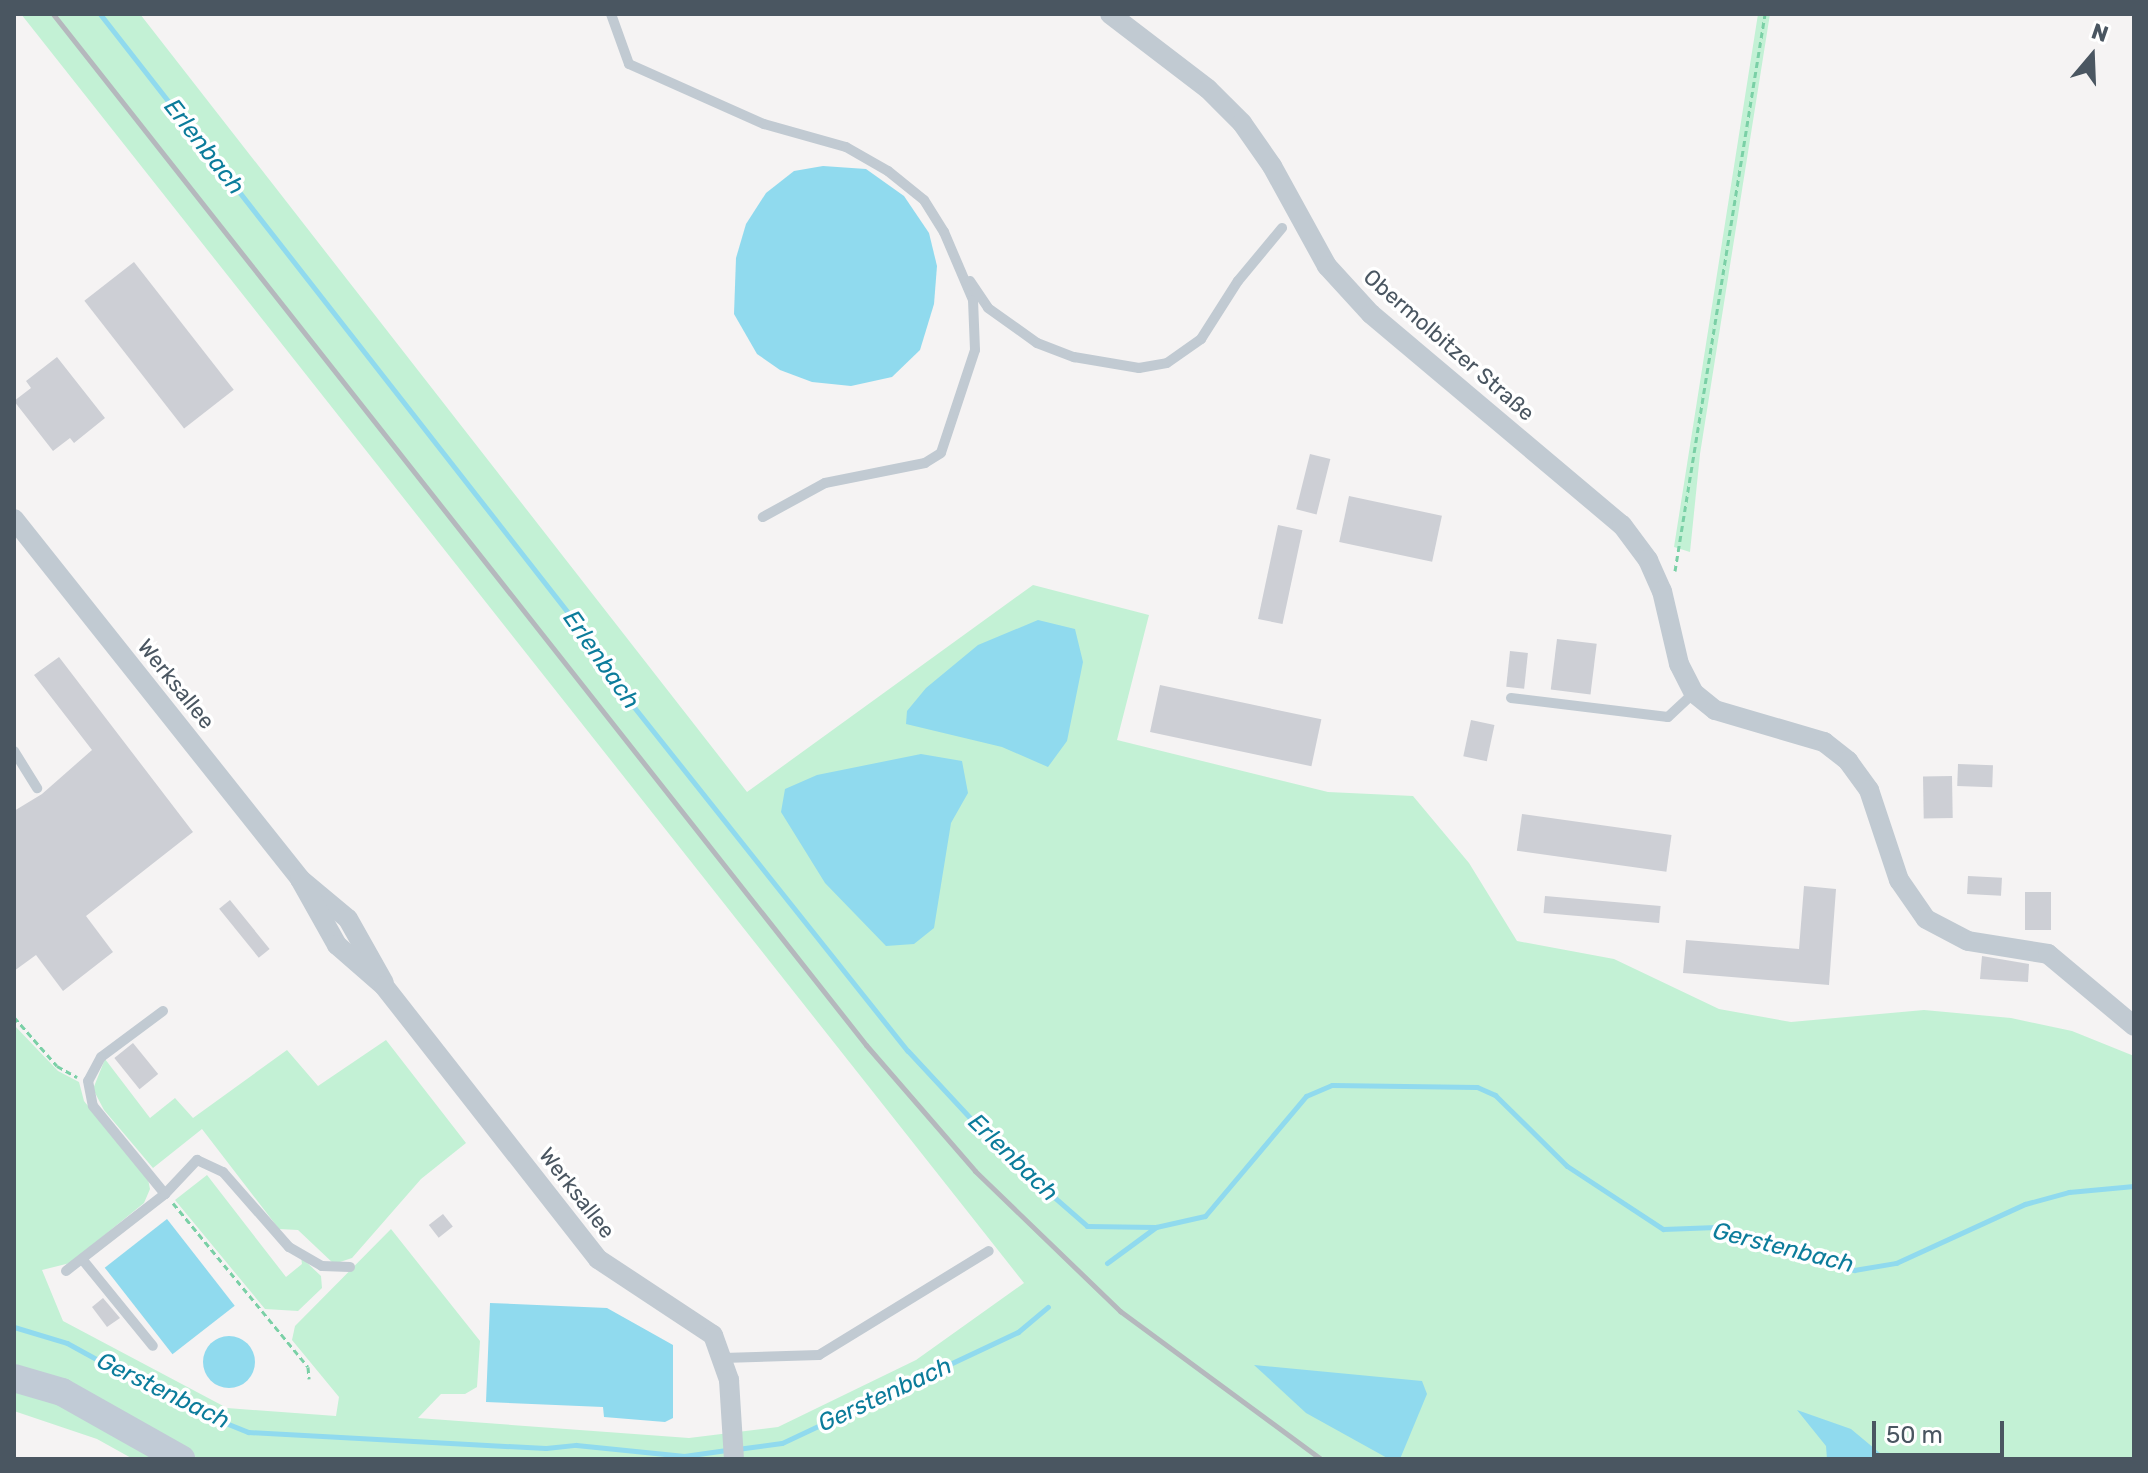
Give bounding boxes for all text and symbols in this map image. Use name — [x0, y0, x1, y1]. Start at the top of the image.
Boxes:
north arrow — [2052, 16, 2132, 96]
text: N — [2088, 17, 2112, 48]
water label: Erlenbach — [158, 93, 250, 201]
street label: Obermolbitzer Straße — [1358, 263, 1540, 427]
water label: Erlenbach — [557, 605, 645, 715]
street label: Werksallee — [132, 634, 220, 734]
water label: Erlenbach — [962, 1108, 1064, 1208]
street label: Werksallee — [533, 1142, 621, 1244]
water label: Gerstenbach — [1709, 1217, 1857, 1279]
water label: Gerstenbach — [92, 1346, 234, 1436]
water label: Gerstenbach — [813, 1351, 957, 1439]
scale bar — [1876, 1405, 2008, 1455]
text: 50 m — [1886, 1421, 1943, 1449]

